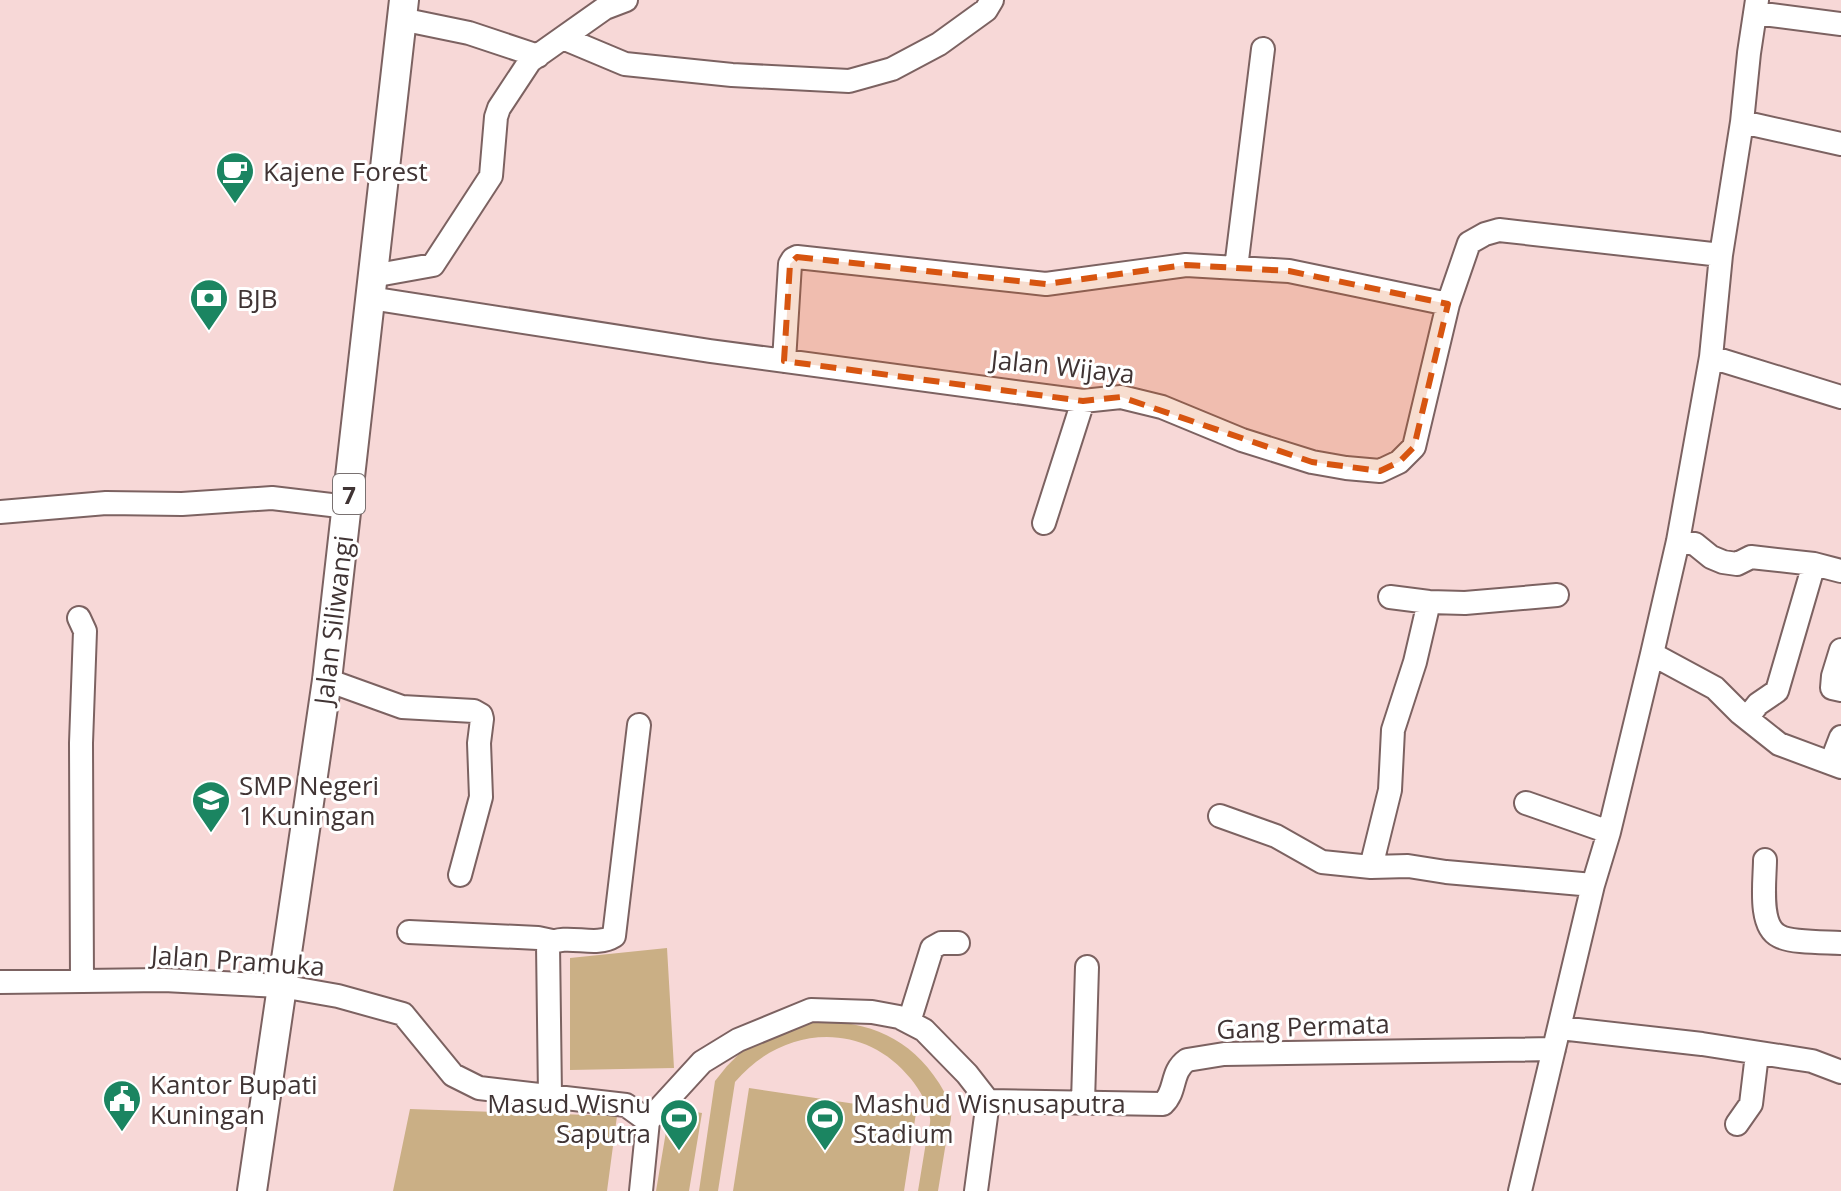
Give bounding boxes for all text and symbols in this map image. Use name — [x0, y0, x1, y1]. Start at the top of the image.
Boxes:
cafe icon: Kajene Forest — [214, 150, 256, 205]
place label: Kajene Forest — [263, 153, 428, 189]
bank icon: BJB — [188, 277, 230, 332]
place label: BJB — [237, 280, 278, 316]
street label: Jalan Wijaya — [986, 340, 1137, 391]
road number: 7 — [333, 474, 365, 514]
street label: Jalan Siliwangi — [304, 533, 361, 710]
place label: SMP Negeri 1 Kuningan — [239, 767, 379, 833]
school or university icon: SMP Negeri 1 Kuningan — [190, 779, 232, 834]
street label: Jalan Pramuka — [147, 936, 326, 984]
street label: Gang Permata — [1216, 1005, 1390, 1047]
place label: Kantor Bupati Kuningan — [150, 1066, 318, 1132]
public building icon: Kantor Bupati Kuningan — [101, 1078, 143, 1133]
place label: Masud Wisnu Saputra — [487, 1085, 651, 1151]
place label: Mashud Wisnusaputra Stadium — [853, 1085, 1126, 1151]
sports icon: Masud Wisnu Saputra — [658, 1097, 700, 1152]
sports icon: Mashud Wisnusaputra Stadium — [804, 1097, 846, 1152]

